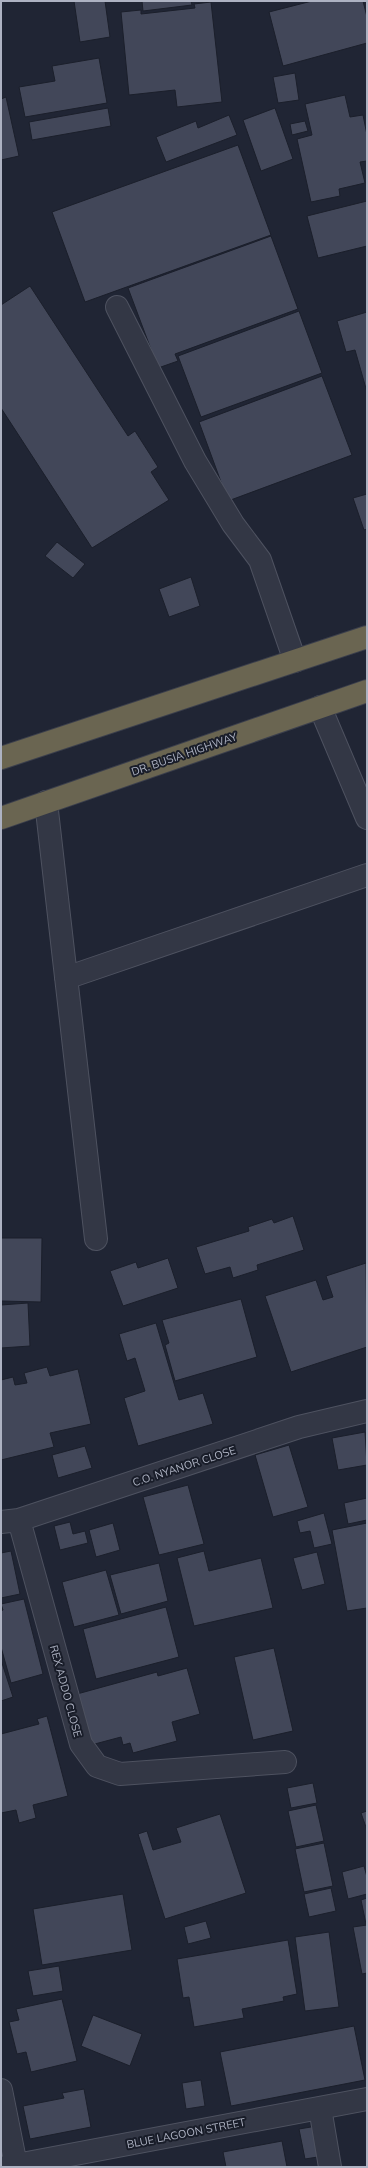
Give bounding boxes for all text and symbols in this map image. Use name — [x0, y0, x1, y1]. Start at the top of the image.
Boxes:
street label: DR. BUSIA HIGHWAY — [129, 729, 239, 779]
street label: C.O. NYANOR CLOSE — [131, 1443, 237, 1489]
street label: REX ADDO CLOSE — [47, 1643, 85, 1739]
street label: BLUE LAGOON STREET — [125, 2115, 247, 2151]

